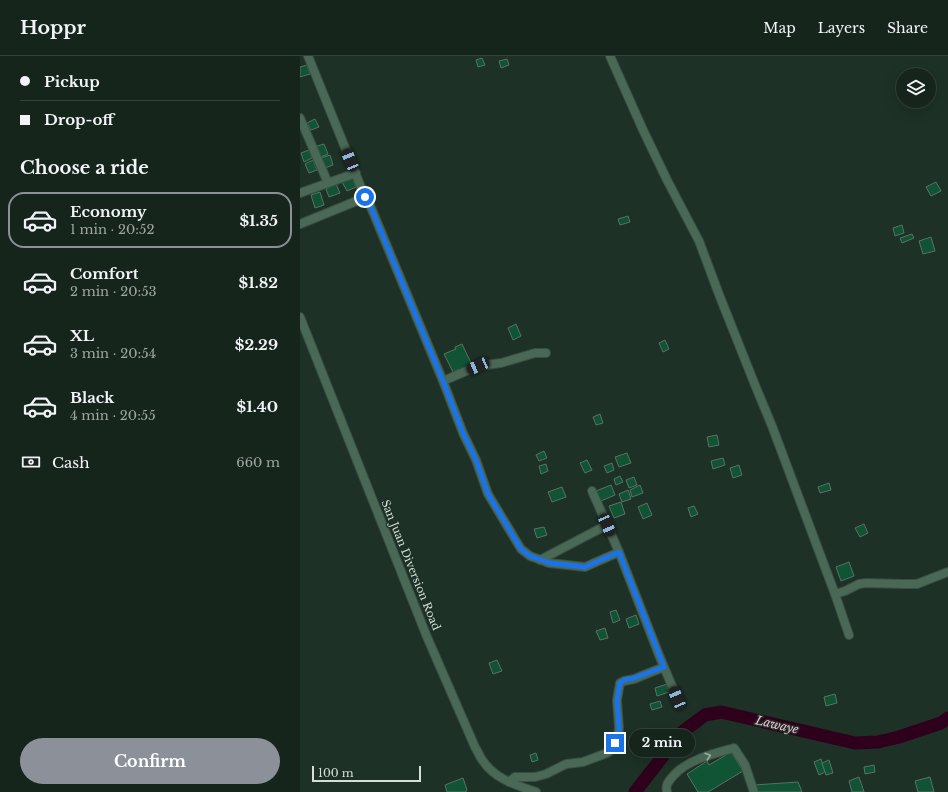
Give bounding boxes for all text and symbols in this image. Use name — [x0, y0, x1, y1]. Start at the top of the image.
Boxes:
text: Hoppr — [20, 16, 86, 39]
text: Map — [763, 19, 796, 37]
text: Layers — [818, 19, 865, 37]
text: Share — [887, 19, 928, 37]
map controls — [896, 68, 936, 108]
button: layers — [896, 68, 936, 108]
text: Pickup — [44, 72, 100, 91]
text: Drop-off — [44, 110, 114, 129]
car — [340, 147, 360, 173]
text: Choose a ride — [20, 157, 149, 179]
route start — [356, 188, 374, 206]
icon: car — [22, 202, 58, 238]
text: Economy — [70, 202, 147, 221]
text: $1.35 — [239, 211, 278, 230]
text: 1 min · 20:52 — [70, 221, 154, 238]
icon: car — [22, 264, 58, 300]
text: Comfort — [70, 264, 138, 283]
text: $1.82 — [239, 273, 278, 292]
text: 2 min · 20:53 — [70, 283, 157, 300]
icon: car — [22, 326, 58, 362]
text: XL — [70, 326, 94, 345]
text: $2.29 — [235, 335, 278, 354]
text: 3 min · 20:54 — [70, 345, 156, 362]
car — [465, 356, 491, 376]
icon: car — [22, 388, 58, 424]
text: Black — [70, 388, 114, 407]
text: $1.40 — [237, 397, 278, 416]
text: 4 min · 20:55 — [70, 407, 156, 424]
icon: cash — [20, 451, 42, 473]
text: Cash — [52, 453, 89, 472]
text: 660 m — [236, 454, 280, 471]
street label: San Juan Diversion Road — [378, 498, 444, 633]
car — [597, 512, 617, 538]
car — [667, 685, 687, 711]
water label: Lawaye — [753, 712, 801, 737]
callout: 2 min — [629, 729, 695, 757]
route end — [606, 734, 624, 752]
text: 2 min — [642, 734, 682, 751]
button: Confirm — [20, 738, 280, 784]
one-way arrow — [705, 752, 712, 761]
scale bar — [312, 764, 421, 783]
text: 100 m — [318, 766, 354, 780]

